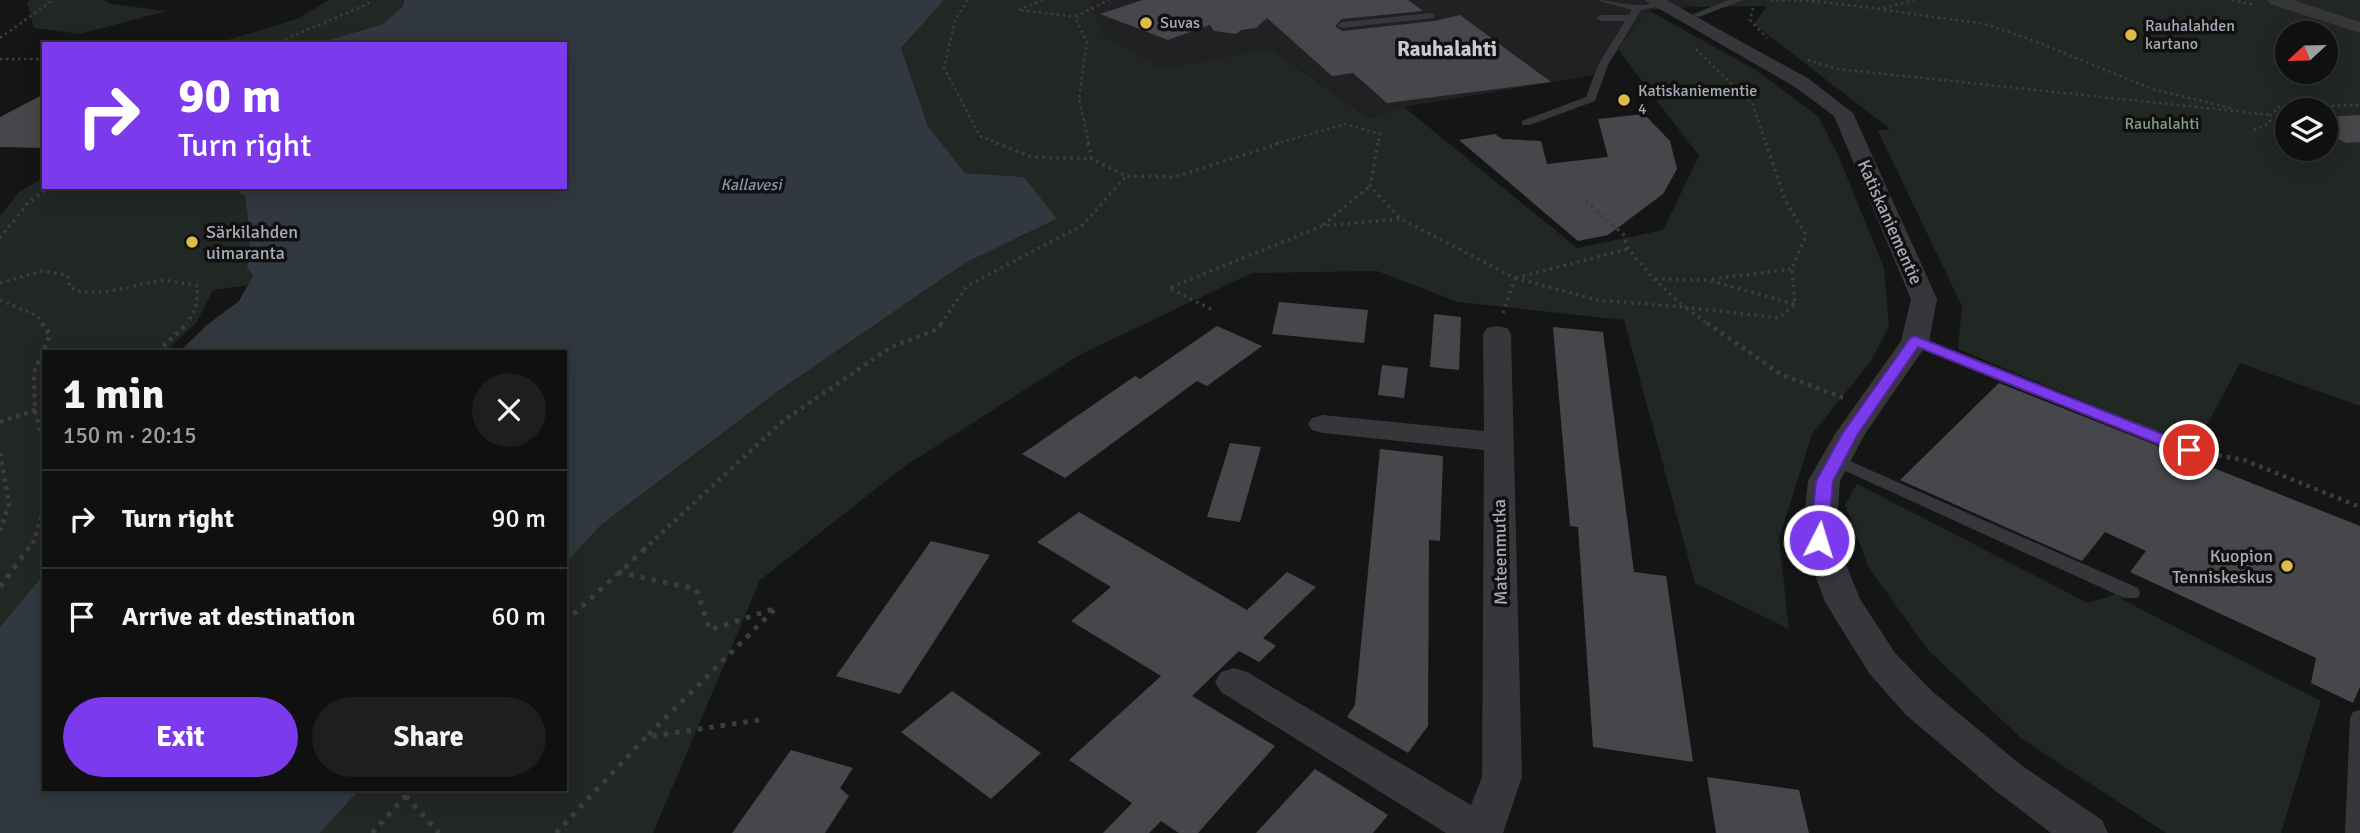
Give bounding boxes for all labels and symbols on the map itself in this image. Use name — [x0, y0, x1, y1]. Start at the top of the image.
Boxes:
place label: Suvas — [1160, 13, 1200, 33]
marker: Suvas — [1138, 15, 1154, 31]
place label: Rauhalahden kartano — [2145, 16, 2235, 54]
north arrow — [2275, 21, 2338, 84]
marker: Rauhalahden kartano — [2123, 27, 2139, 43]
district label: Rauhalahti — [1397, 36, 1497, 62]
place label: Katiskaniementie 4 — [1638, 81, 1757, 119]
marker: Katiskaniementie 4 — [1616, 92, 1632, 108]
park label: Rauhalahti — [2125, 114, 2199, 134]
street label: Katiskaniementie — [1853, 156, 1927, 288]
water label: Kallavesi — [720, 175, 783, 195]
place label: Särkilahden uimaranta — [206, 221, 298, 264]
marker: Särkilahden uimaranta — [184, 234, 200, 250]
pin — [2159, 420, 2219, 480]
street label: Mateenmutka — [1488, 499, 1512, 605]
position arrow — [1782, 503, 1856, 577]
place label: Kuopion Tenniskeskus — [2172, 545, 2273, 588]
marker: Kuopion Tenniskeskus — [2279, 558, 2295, 574]

